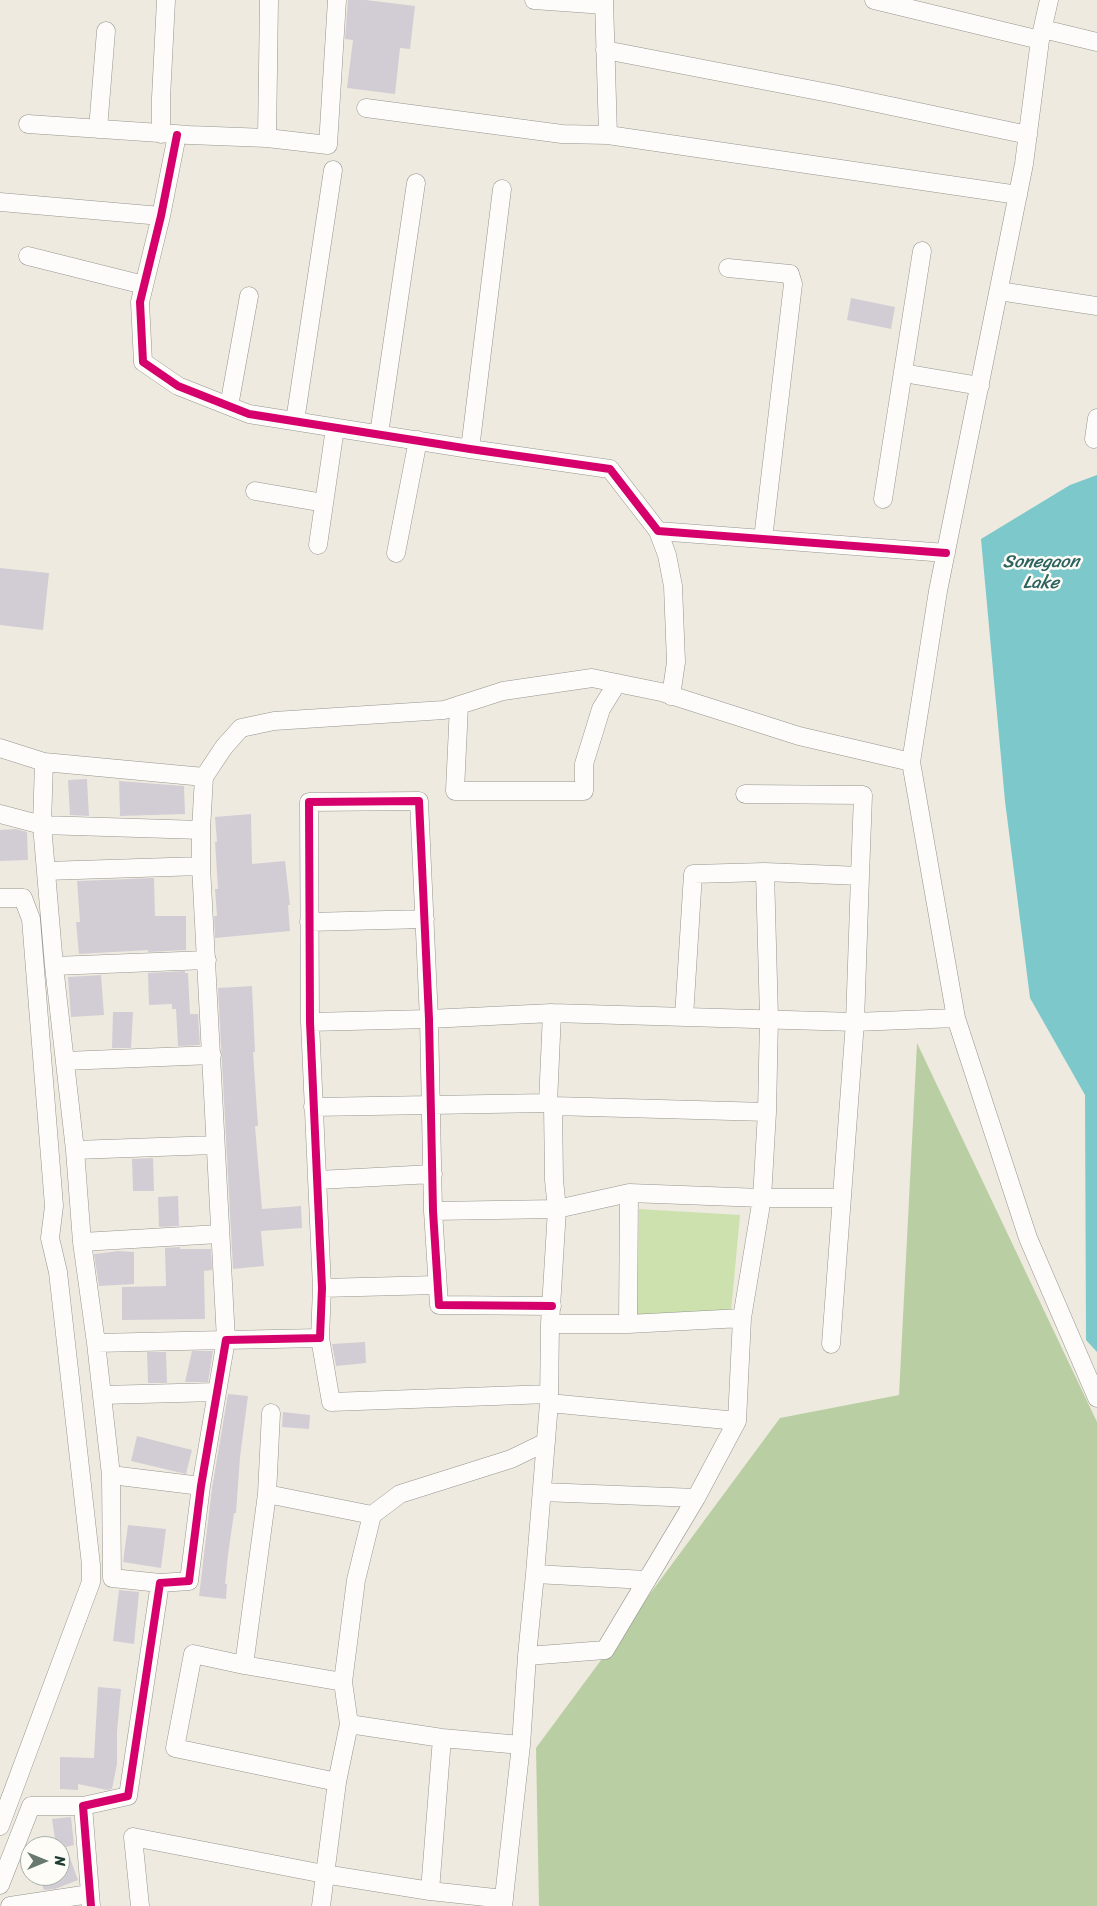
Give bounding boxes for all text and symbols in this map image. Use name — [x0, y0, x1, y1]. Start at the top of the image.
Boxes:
water label: Sonegaon Lake — [1003, 551, 1079, 594]
north arrow — [20, 1836, 70, 1886]
text: N — [47, 1856, 72, 1866]

